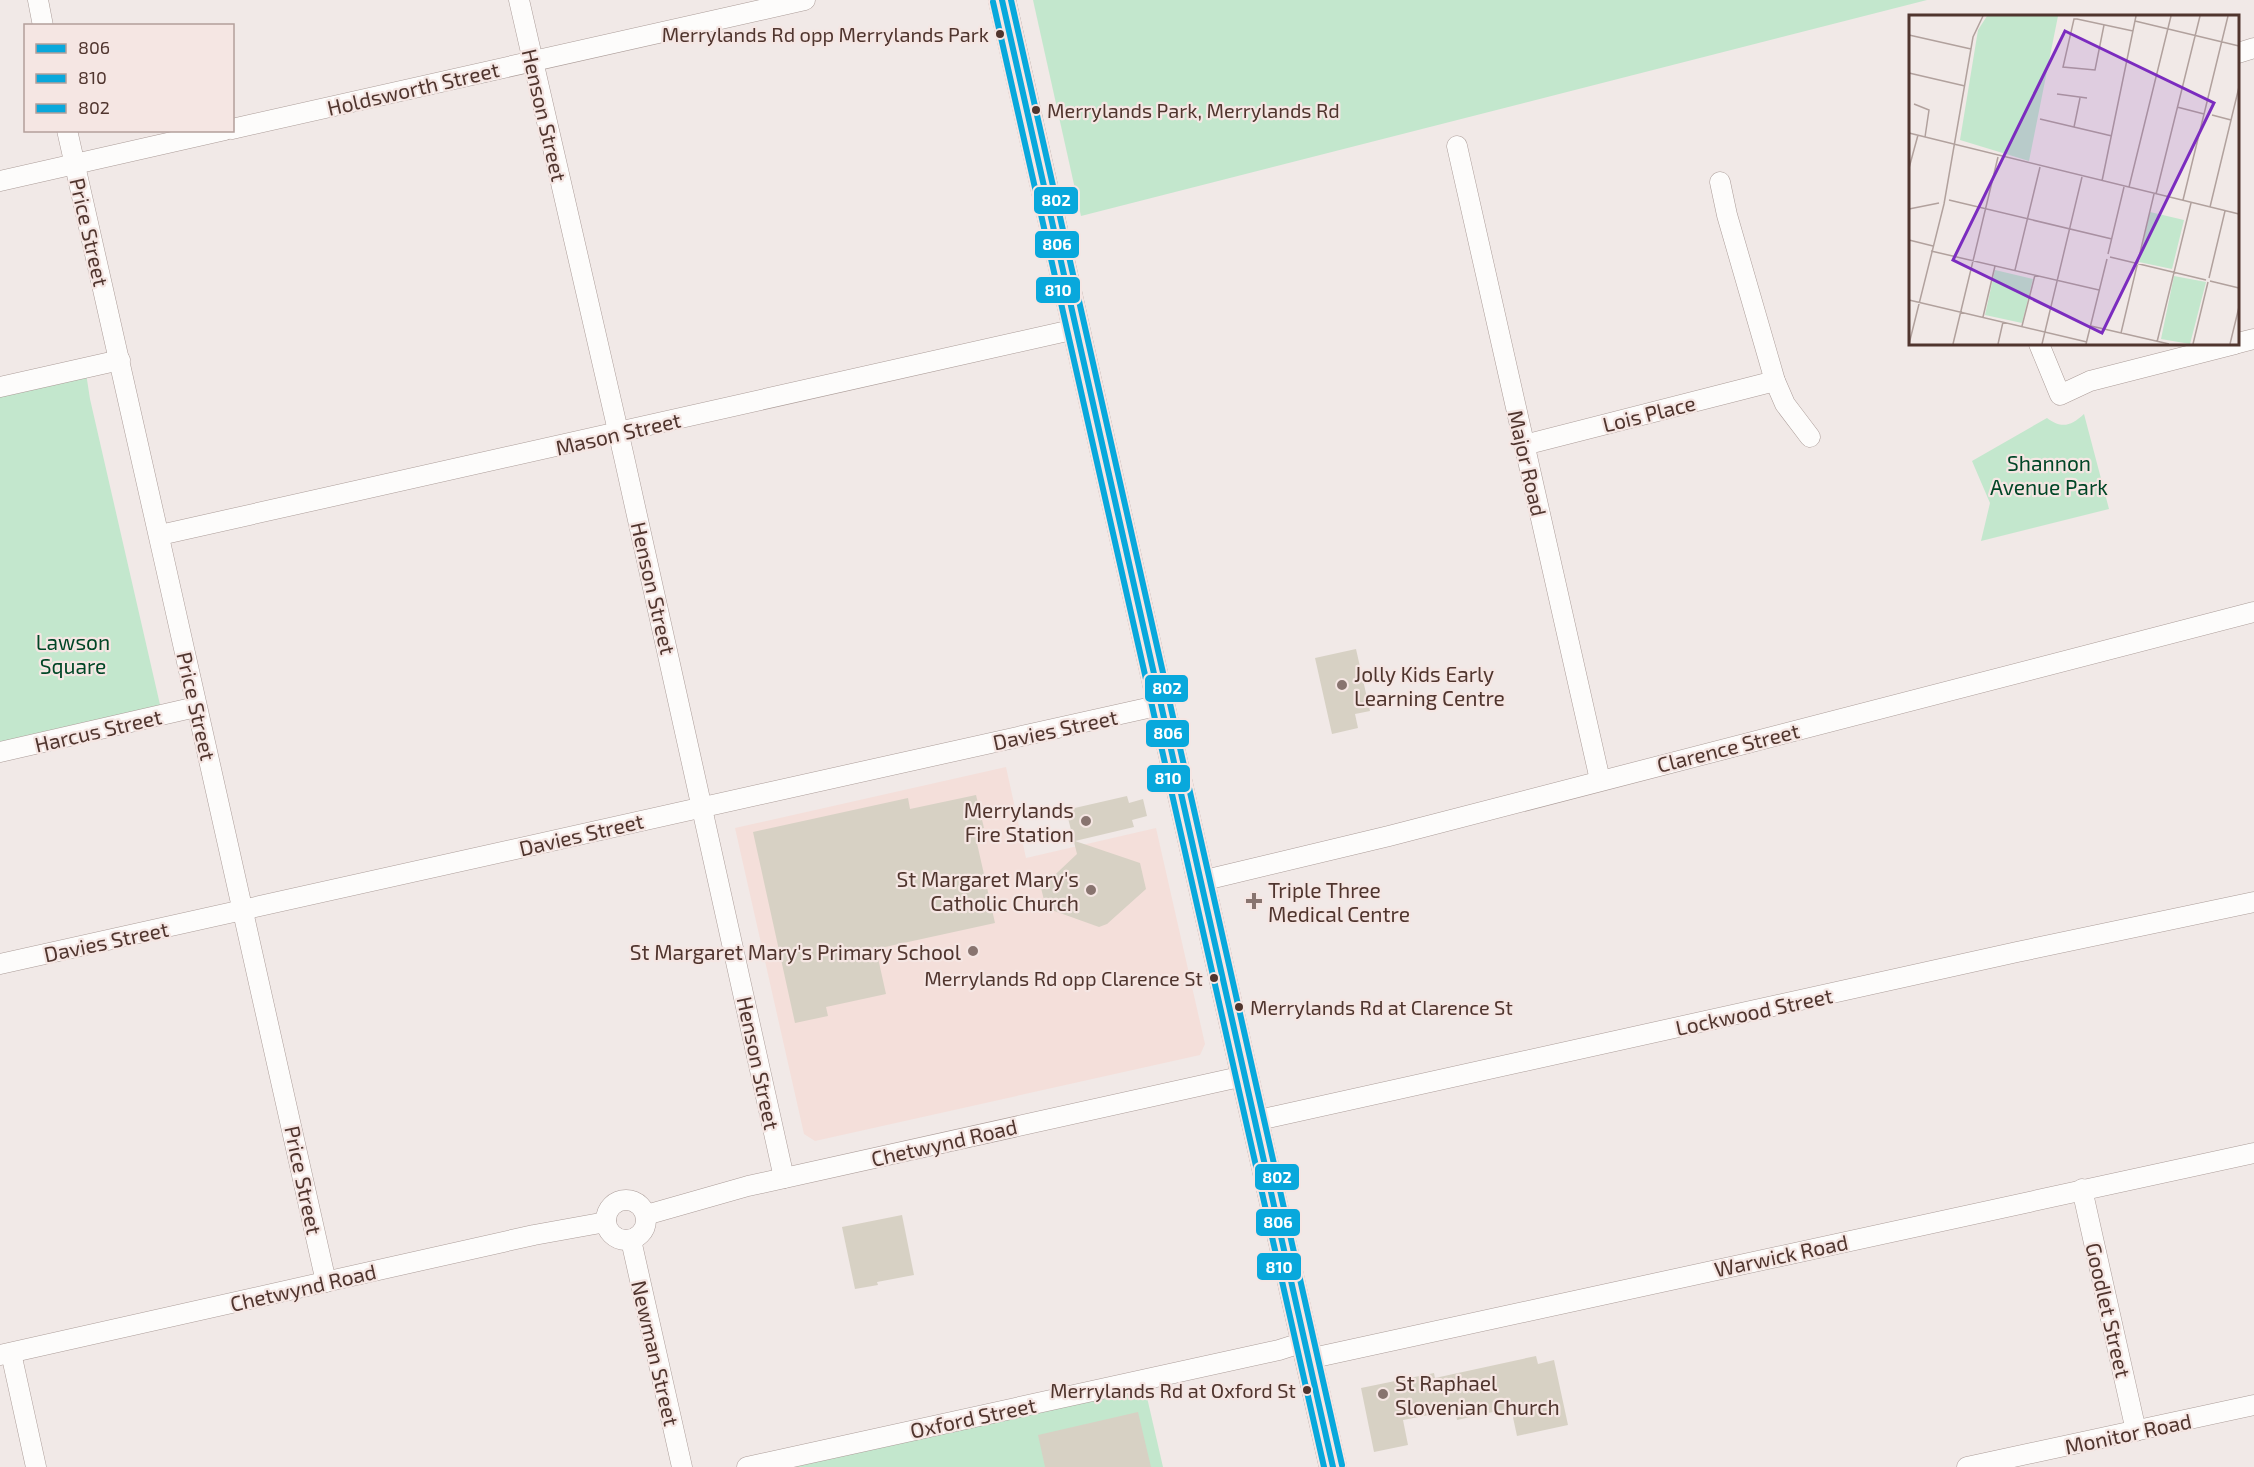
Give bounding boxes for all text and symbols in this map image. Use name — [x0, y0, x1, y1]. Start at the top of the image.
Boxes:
inset map — [1909, 15, 2239, 345]
place label: Merrylands Rd opp Merrylands Park — [662, 22, 989, 46]
legend — [24, 24, 234, 132]
marker: Merrylands Rd opp Merrylands Park — [994, 28, 1006, 40]
text: 806 — [78, 36, 110, 58]
street label: Henson Street — [518, 46, 572, 184]
street label: Holdsworth Street — [325, 56, 501, 120]
text: 810 — [78, 66, 107, 88]
text: 802 — [78, 96, 110, 118]
place label: Merrylands Park, Merrylands Rd — [1047, 98, 1340, 122]
marker: Merrylands Park, Merrylands Rd — [1030, 104, 1042, 116]
street label: Price Street — [65, 175, 115, 289]
line badge: 802 — [1033, 186, 1079, 215]
text: 802 — [1041, 190, 1071, 209]
line badge: 806 — [1034, 230, 1080, 259]
text: 806 — [1042, 234, 1072, 253]
line badge: 810 — [1035, 276, 1081, 304]
text: 810 — [1045, 280, 1071, 299]
street label: Lois Place — [1600, 389, 1698, 437]
street label: Mason Street — [553, 406, 683, 460]
street label: Major Road — [1503, 407, 1552, 519]
park label: Shannon Avenue Park — [1990, 450, 2108, 499]
street label: Henson Street — [627, 519, 681, 657]
park label: Lawson Square — [36, 629, 110, 678]
street label: Price Street — [172, 649, 222, 763]
place label: Jolly Kids Early Learning Centre — [1354, 661, 1505, 710]
line badge: 802 — [1144, 674, 1189, 703]
text: 802 — [1152, 678, 1182, 697]
marker: Jolly Kids Early Learning Centre — [1335, 678, 1349, 692]
street label: Harcus Street — [32, 703, 164, 757]
street label: Davies Street — [990, 704, 1120, 754]
street label: Clarence Street — [1654, 717, 1802, 777]
line badge: 806 — [1145, 719, 1190, 748]
text: 806 — [1153, 723, 1183, 742]
line badge: 810 — [1146, 764, 1191, 793]
text: 810 — [1155, 768, 1181, 787]
place label: Merrylands Fire Station — [964, 797, 1074, 846]
street label: Davies Street — [516, 808, 646, 860]
marker: Merrylands Fire Station — [1079, 814, 1093, 828]
place label: St Margaret Mary's Catholic Church — [897, 866, 1079, 915]
place label: Triple Three Medical Centre — [1268, 877, 1410, 926]
marker: St Margaret Mary's Catholic Church — [1084, 883, 1098, 897]
marker: Triple Three Medical Centre — [1245, 892, 1263, 910]
street label: Davies Street — [41, 916, 171, 966]
place label: St Margaret Mary's Primary School — [630, 939, 962, 964]
marker: St Margaret Mary's Primary School — [966, 944, 980, 958]
place label: Merrylands Rd opp Clarence St — [924, 966, 1203, 990]
marker: Merrylands Rd opp Clarence St — [1208, 972, 1220, 984]
street label: Lockwood Street — [1673, 982, 1835, 1040]
street label: Henson Street — [733, 994, 785, 1132]
place label: Merrylands Rd at Clarence St — [1250, 995, 1513, 1019]
marker: Merrylands Rd at Clarence St — [1233, 1001, 1245, 1013]
street label: Chetwynd Road — [869, 1113, 1019, 1171]
street label: Price Street — [280, 1123, 328, 1237]
line badge: 802 — [1254, 1163, 1300, 1191]
text: 802 — [1262, 1167, 1292, 1186]
line badge: 806 — [1255, 1208, 1301, 1237]
text: 806 — [1263, 1212, 1293, 1231]
street label: Warwick Road — [1712, 1229, 1850, 1281]
street label: Goodlet Street — [2081, 1240, 2137, 1380]
line badge: 810 — [1256, 1252, 1302, 1281]
text: 810 — [1266, 1257, 1292, 1276]
street label: Chetwynd Road — [228, 1258, 378, 1316]
street label: Newman Street — [627, 1278, 685, 1428]
place label: St Raphael Slovenian Church — [1395, 1370, 1560, 1419]
place label: Merrylands Rd at Oxford St — [1050, 1378, 1296, 1402]
marker: Merrylands Rd at Oxford St — [1301, 1384, 1313, 1396]
marker: St Raphael Slovenian Church — [1376, 1387, 1390, 1401]
street label: Oxford Street — [908, 1391, 1038, 1443]
street label: Monitor Road — [2062, 1407, 2194, 1459]

